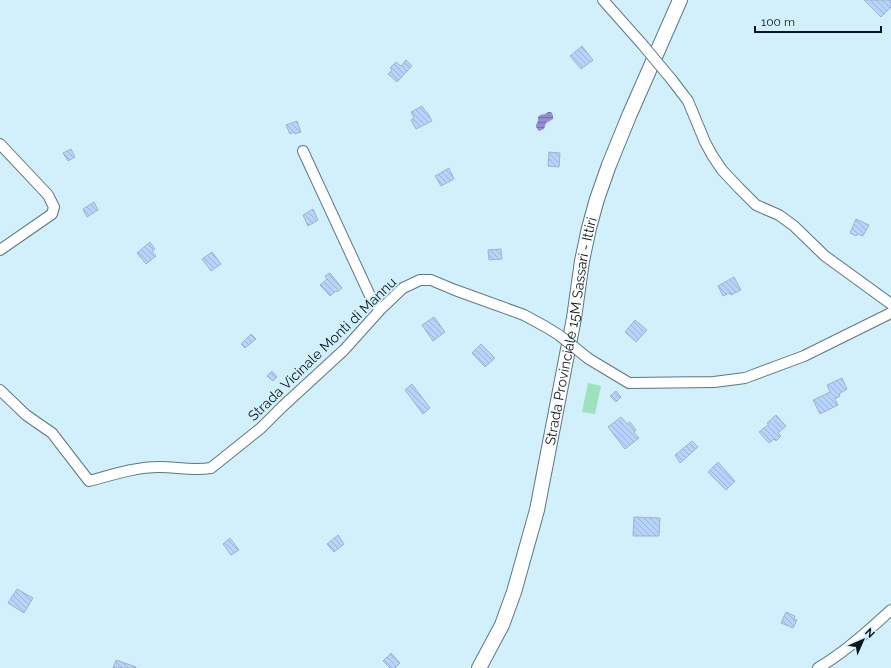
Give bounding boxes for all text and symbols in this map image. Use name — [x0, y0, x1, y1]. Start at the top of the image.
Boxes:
scale bar — [755, 8, 881, 34]
text: 100 m — [761, 15, 795, 29]
street label: Strada Provinciale 15M Sassari - Ittiri — [542, 215, 600, 446]
street label: Strada Vicinale Monti di Mannu — [245, 274, 399, 424]
north arrow — [843, 620, 883, 660]
text: N — [862, 626, 877, 641]

